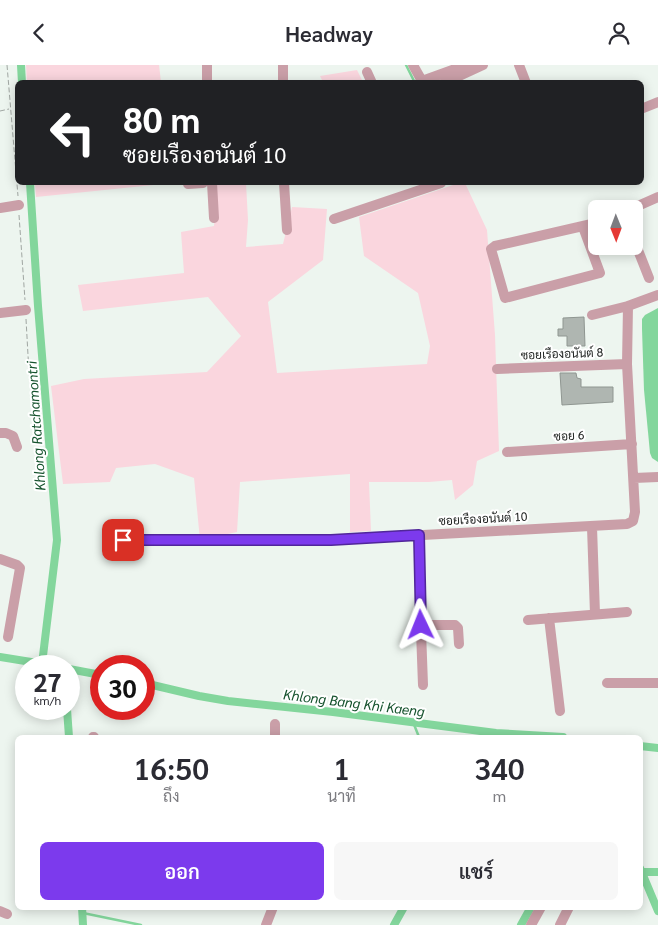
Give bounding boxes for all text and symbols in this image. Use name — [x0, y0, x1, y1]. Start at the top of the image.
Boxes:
icon: back — [25, 19, 53, 47]
text: Headway — [285, 19, 373, 47]
icon: person — [605, 19, 633, 47]
text: 80 m — [123, 96, 200, 141]
icon: left — [40, 100, 105, 165]
text: ซอยเรืองอนันต์ 10 — [123, 140, 286, 168]
north arrow — [588, 200, 642, 255]
map controls — [588, 200, 643, 255]
street label: ซอยเรืองอนันต์ 8 — [520, 344, 604, 362]
water label: Khlong Ratchamontri — [21, 360, 49, 492]
street label: ซอย 6 — [553, 426, 585, 444]
street label: ซอยเรืองอนันต์ 10 — [438, 508, 528, 528]
pin — [102, 519, 144, 561]
icon: arrive — [109, 526, 137, 554]
position arrow — [394, 598, 446, 650]
speed limit sign: 30 — [90, 655, 155, 720]
text: 27 — [33, 665, 62, 698]
water label: Khlong Bang Khi Kaeng — [282, 684, 426, 720]
text: km/h — [34, 692, 61, 708]
text: 16:50 — [133, 748, 209, 787]
text: 1 — [333, 748, 350, 787]
text: 340 — [474, 748, 525, 787]
text: ถึง — [163, 785, 179, 806]
text: นาที — [327, 785, 356, 806]
text: m — [493, 785, 506, 806]
button: ออก — [40, 842, 324, 900]
button: แชร์ — [334, 842, 618, 900]

